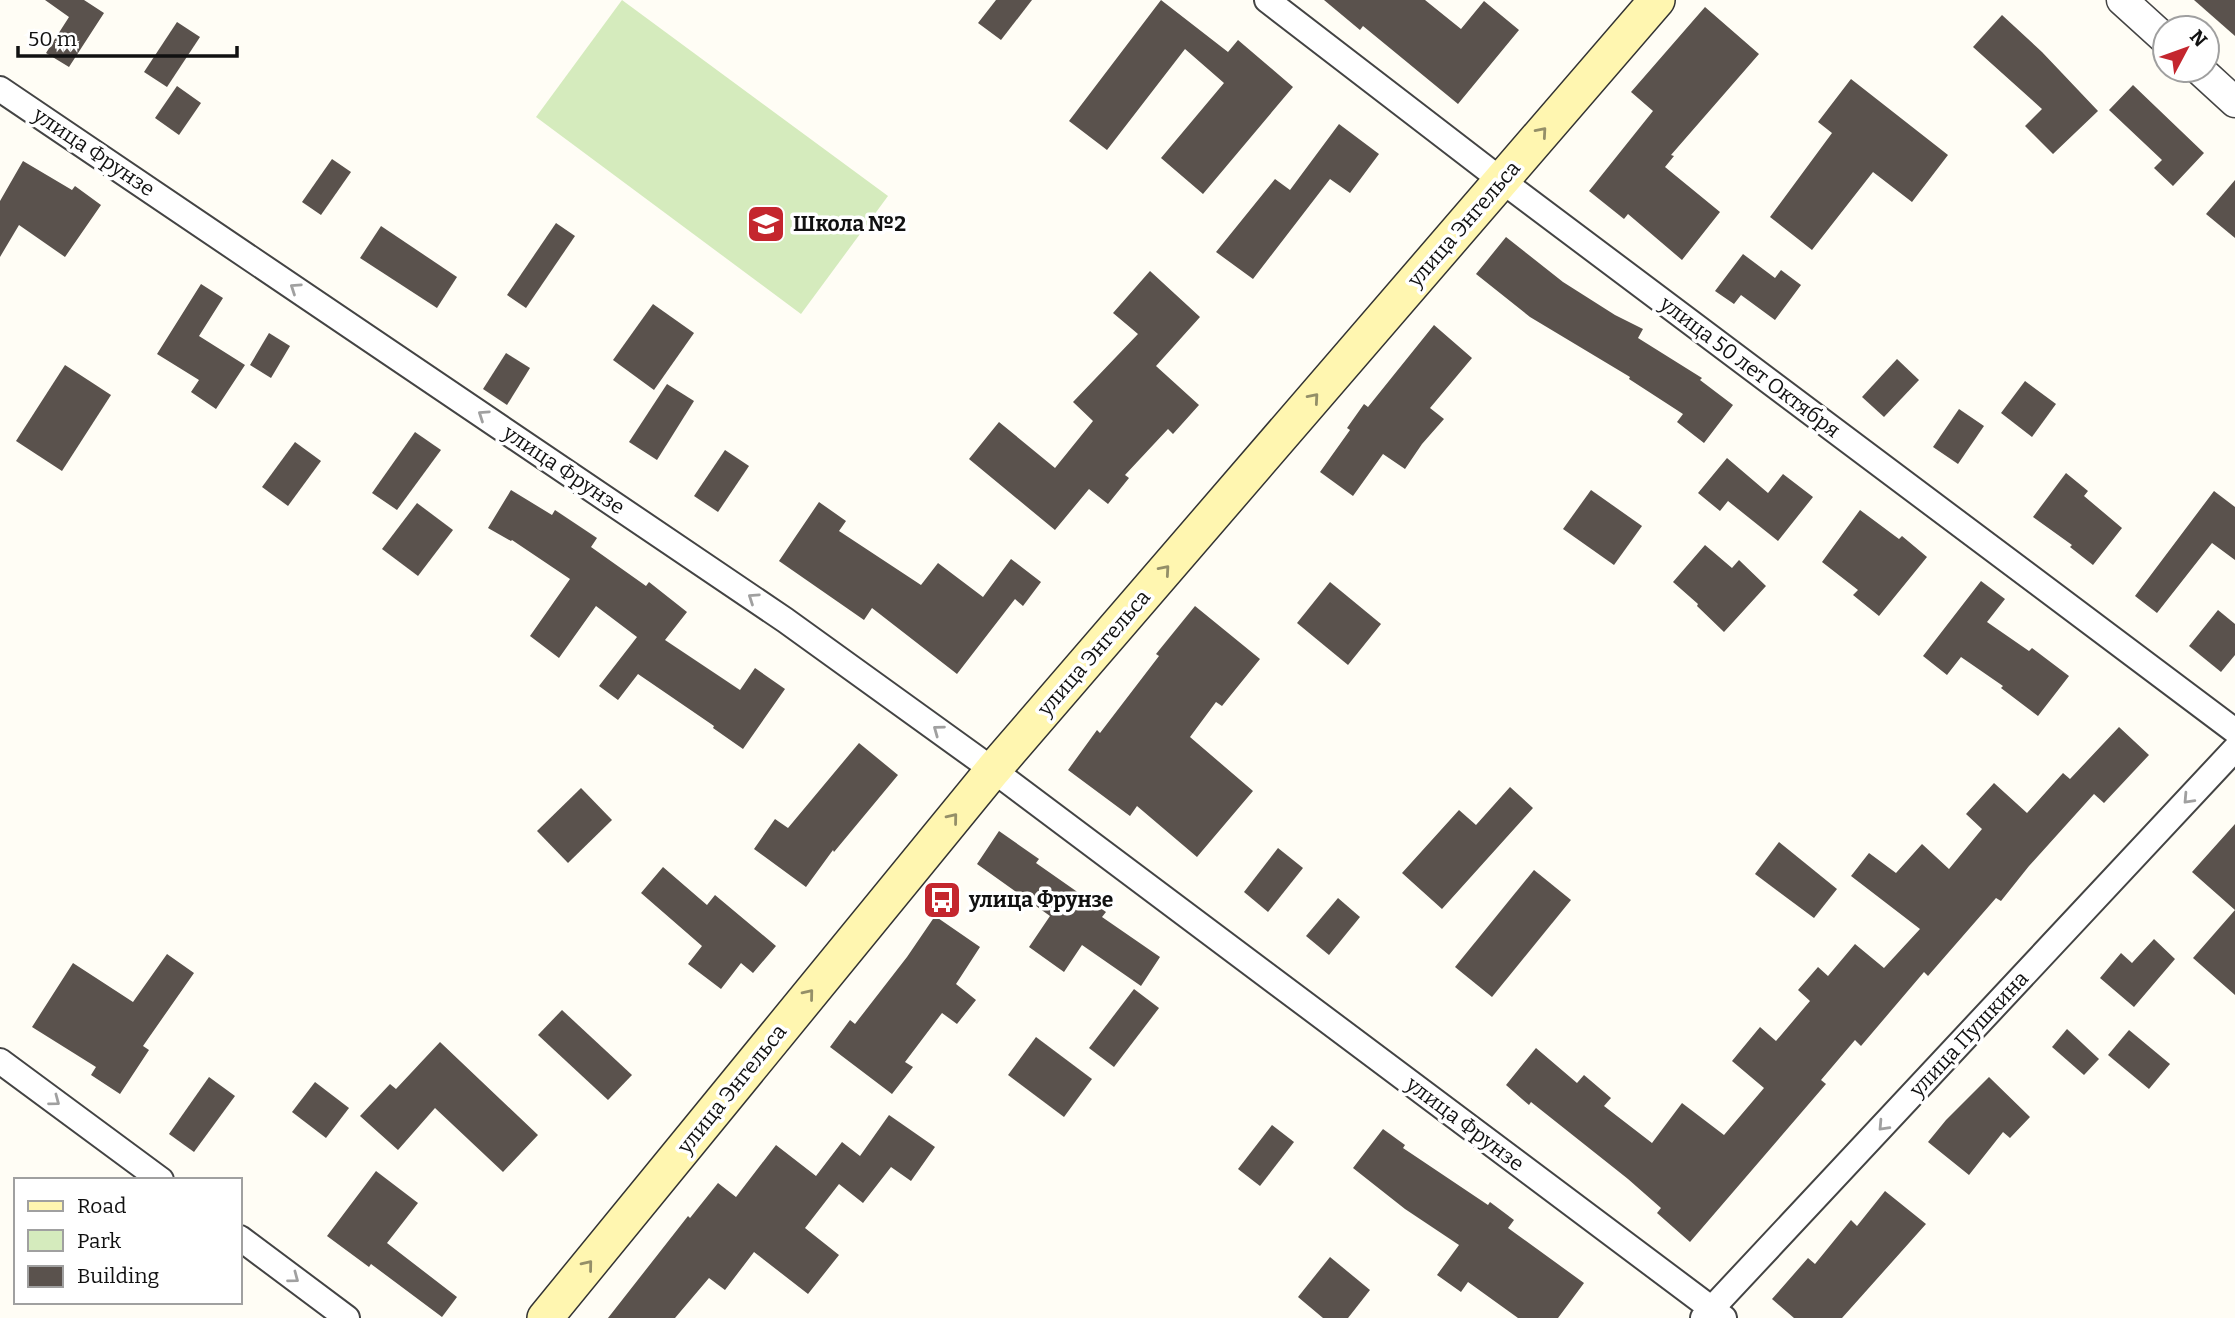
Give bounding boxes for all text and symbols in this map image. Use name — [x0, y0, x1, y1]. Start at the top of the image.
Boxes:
scale bar — [18, 14, 236, 58]
north arrow — [2151, 14, 2221, 84]
text: N — [2185, 25, 2212, 52]
text: 50 m — [28, 26, 77, 52]
street label: улица Фрунзе — [27, 101, 160, 202]
one-way arrow — [1534, 128, 1546, 141]
street label: улица Энгельса — [1401, 155, 1526, 293]
school or university icon: Школа №2 — [745, 203, 787, 245]
place label: Школа №2 — [793, 211, 906, 237]
one-way arrow — [289, 283, 302, 296]
street label: улица 50 лет Октября — [1654, 290, 1845, 443]
one-way arrow — [1306, 393, 1318, 406]
one-way arrow — [478, 411, 491, 423]
street label: улица Фрунзе — [497, 419, 630, 520]
one-way arrow — [1157, 565, 1169, 578]
street label: улица Энгельса — [1031, 584, 1156, 722]
one-way arrow — [747, 593, 760, 606]
one-way arrow — [933, 726, 946, 738]
one-way arrow — [2184, 791, 2197, 804]
one-way arrow — [945, 814, 958, 826]
bus stop icon: улица Фрунзе — [921, 879, 963, 921]
place label: улица Фрунзе — [968, 887, 1113, 913]
street label: улица Пушкина — [1903, 965, 2034, 1103]
one-way arrow — [801, 990, 814, 1002]
street label: улица Энгельса — [671, 1019, 792, 1160]
street label: улица Фрунзе — [1400, 1071, 1529, 1177]
one-way arrow — [47, 1093, 60, 1106]
one-way arrow — [1878, 1118, 1891, 1131]
legend — [14, 1178, 242, 1304]
text: Road — [77, 1193, 126, 1219]
text: Park — [77, 1228, 121, 1254]
one-way arrow — [580, 1261, 592, 1274]
text: Building — [77, 1263, 160, 1289]
one-way arrow — [286, 1270, 298, 1282]

